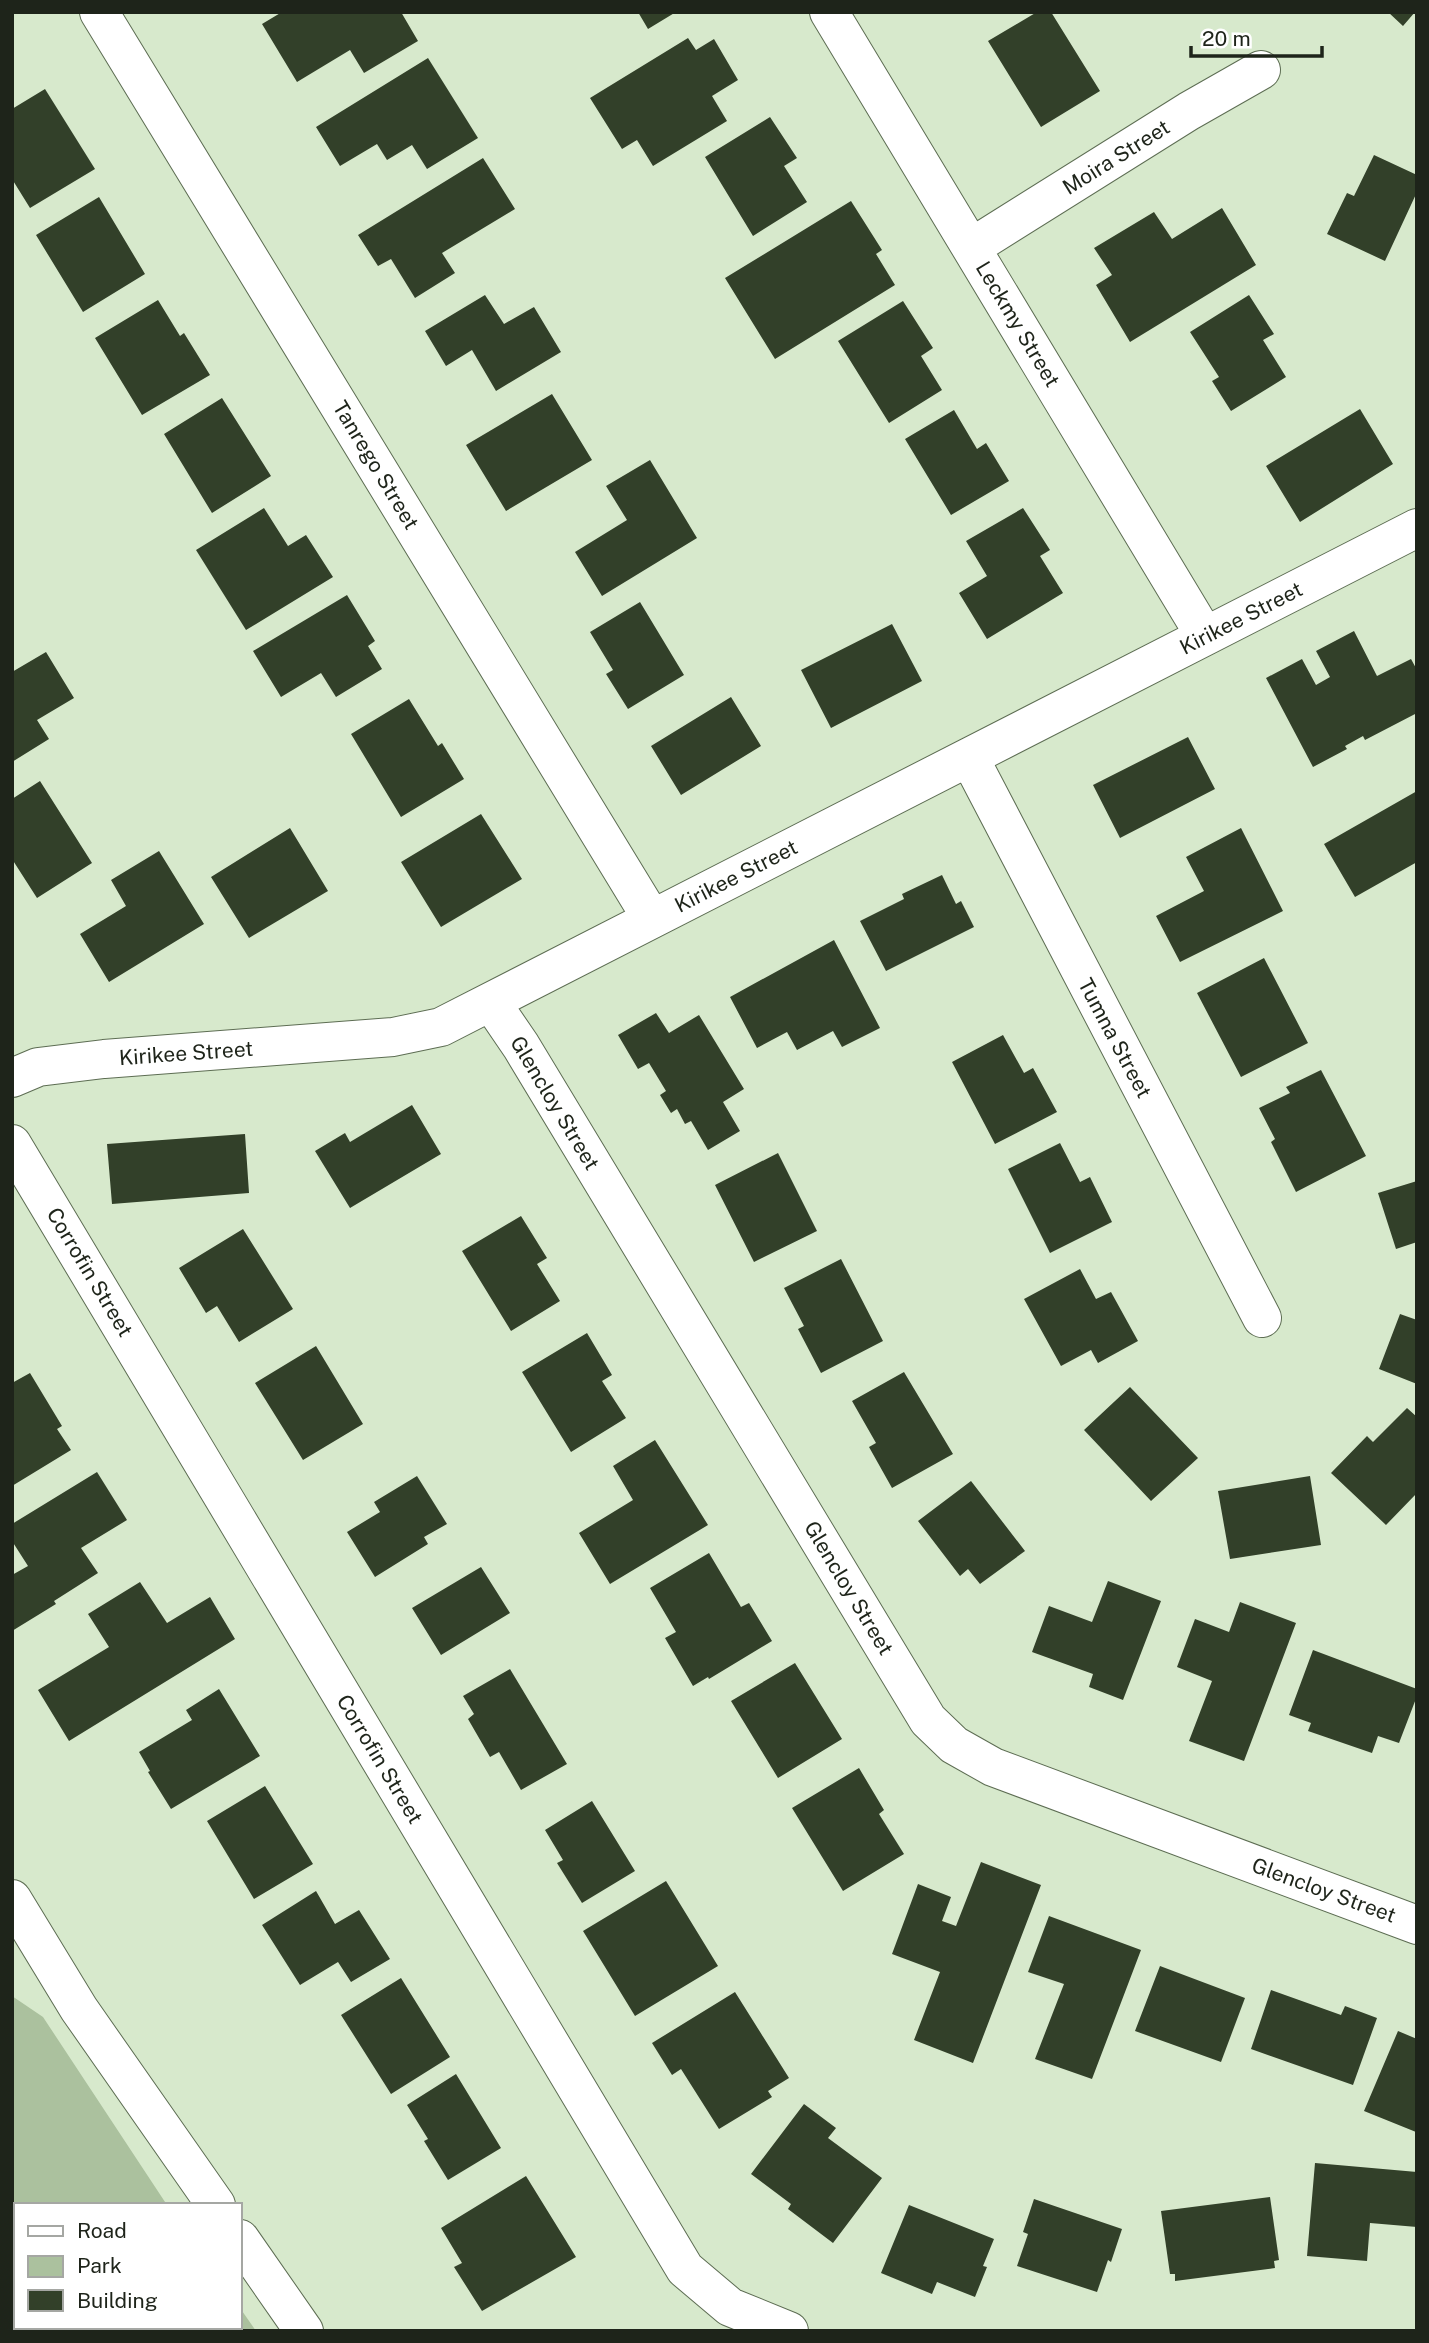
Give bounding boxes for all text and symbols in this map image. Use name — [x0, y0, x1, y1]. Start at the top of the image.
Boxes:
scale bar — [1191, 14, 1322, 58]
text: 20 m — [1202, 26, 1251, 51]
street label: Moira Street — [1058, 114, 1174, 200]
street label: Leckmy Street — [971, 257, 1065, 391]
street label: Tanrego Street — [328, 396, 424, 534]
street label: Kirikee Street — [1175, 576, 1307, 660]
street label: Kirikee Street — [670, 834, 802, 918]
street label: Tumna Street — [1073, 974, 1157, 1102]
street label: Glencloy Street — [505, 1032, 605, 1174]
street label: Kirikee Street — [118, 1036, 254, 1070]
street label: Corrofin Street — [42, 1203, 138, 1341]
street label: Glencloy Street — [799, 1517, 899, 1659]
street label: Corrofin Street — [332, 1690, 428, 1828]
street label: Glencloy Street — [1248, 1852, 1400, 1928]
legend — [14, 2203, 242, 2329]
text: Road — [77, 2218, 127, 2243]
text: Park — [77, 2253, 122, 2278]
text: Building — [77, 2288, 158, 2313]

